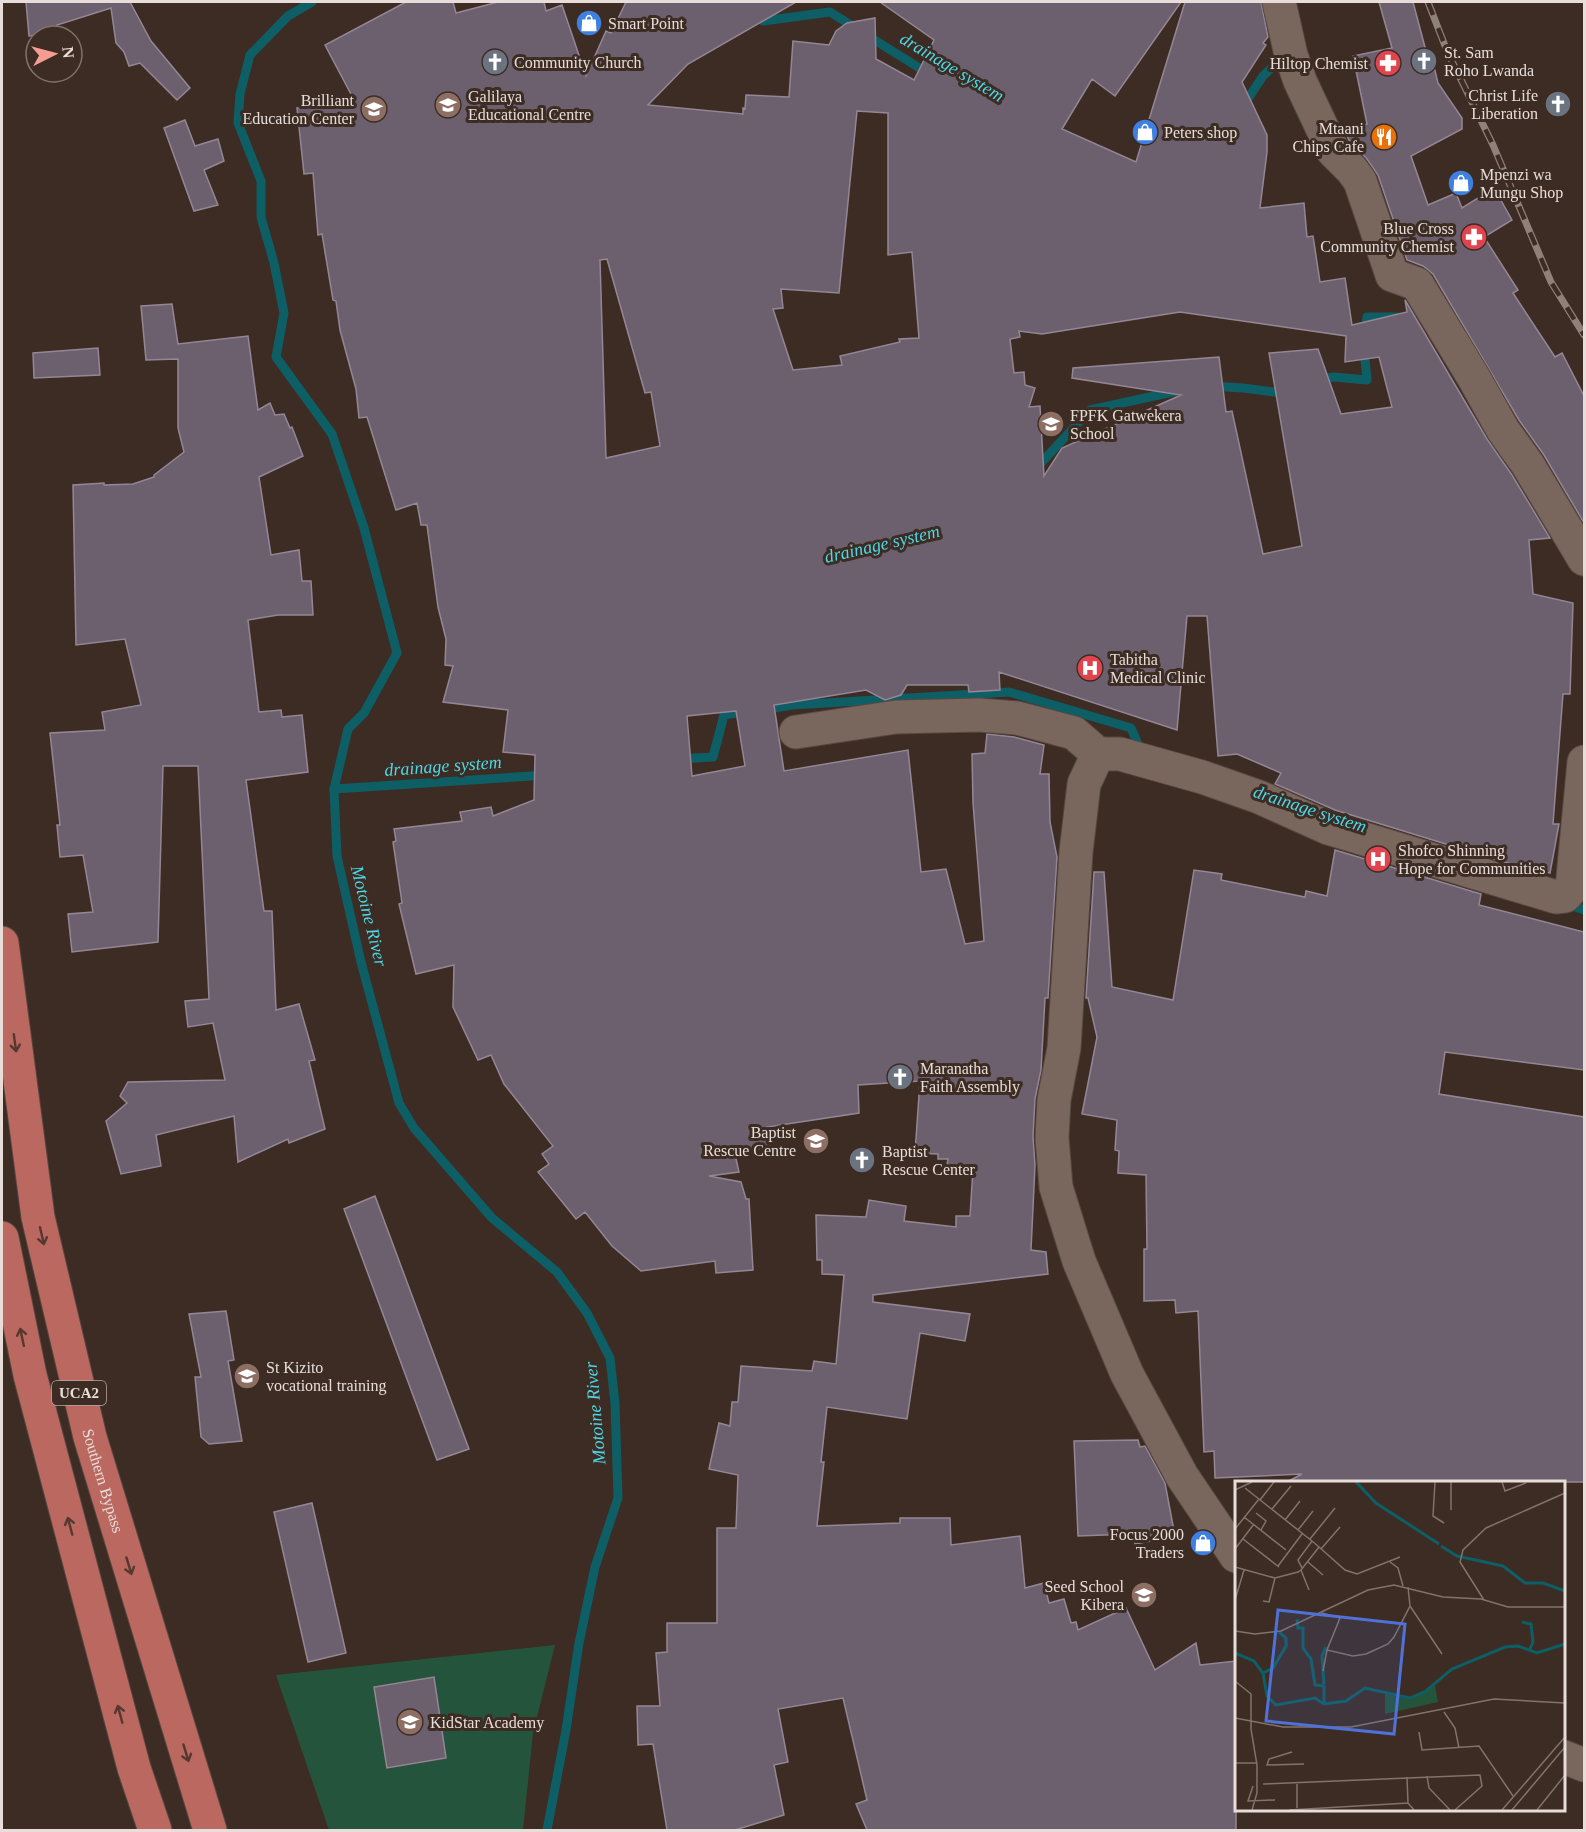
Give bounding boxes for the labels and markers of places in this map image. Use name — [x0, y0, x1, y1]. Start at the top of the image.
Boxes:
shop icon: Smart Point — [574, 8, 604, 38]
place label: Smart Point — [608, 15, 685, 32]
place label: St. Sam Roho Lwanda — [1444, 44, 1534, 79]
church icon: St. Sam Roho Lwanda — [1409, 46, 1439, 76]
church icon: Community Church — [480, 47, 510, 77]
pharmacy icon: Hiltop Chemist — [1373, 48, 1403, 78]
place label: Community Church — [514, 54, 642, 72]
place label: Hiltop Chemist — [1270, 55, 1369, 73]
place label: Christ Life Liberation — [1468, 87, 1538, 122]
place label: Galilaya Educational Centre — [468, 88, 591, 123]
church icon: Christ Life Liberation — [1543, 89, 1573, 119]
school or university icon: Galilaya Educational Centre — [433, 90, 463, 120]
place label: Brilliant Education Center — [242, 92, 355, 127]
school or university icon: Brilliant Education Center — [359, 94, 389, 124]
shop icon: Peters shop — [1130, 117, 1160, 147]
place label: Mtaani Chips Cafe — [1292, 120, 1365, 156]
restaurant icon: Mtaani Chips Cafe — [1369, 122, 1399, 152]
place label: Peters shop — [1164, 124, 1237, 142]
place label: Mpenzi wa Mungu Shop — [1480, 166, 1563, 202]
shop icon: Mpenzi wa Mungu Shop — [1446, 168, 1476, 198]
place label: Blue Cross Community Chemist — [1320, 220, 1455, 256]
pharmacy icon: Blue Cross Community Chemist — [1459, 222, 1489, 252]
place label: FPFK Gatwekera School — [1070, 407, 1182, 442]
school or university icon: FPFK Gatwekera School — [1036, 409, 1066, 439]
place label: Tabitha Medical Clinic — [1110, 651, 1206, 686]
hospital icon: Tabitha Medical Clinic — [1075, 653, 1105, 683]
place label: Shofco Shinning Hope for Communities — [1398, 842, 1546, 878]
hospital icon: Shofco Shinning Hope for Communities — [1363, 844, 1393, 874]
place label: Maranatha Faith Assembly — [920, 1060, 1020, 1096]
church icon: Maranatha Faith Assembly — [885, 1062, 915, 1092]
place label: Baptist Rescue Centre — [703, 1124, 797, 1159]
school or university icon: Baptist Rescue Centre — [801, 1126, 831, 1156]
place label: Baptist Rescue Center — [882, 1143, 976, 1178]
church icon: Baptist Rescue Center — [847, 1145, 877, 1175]
place label: St Kizito vocational training — [266, 1359, 386, 1395]
school or university icon: St Kizito vocational training — [232, 1361, 262, 1391]
place label: Focus 2000 Traders — [1110, 1526, 1184, 1561]
shop icon: Focus 2000 Traders — [1188, 1528, 1218, 1558]
place label: Seed School Kibera — [1044, 1578, 1125, 1613]
school or university icon: Seed School Kibera — [1129, 1580, 1159, 1610]
school or university icon: KidStar Academy — [395, 1707, 425, 1737]
place label: KidStar Academy — [430, 1714, 544, 1732]

